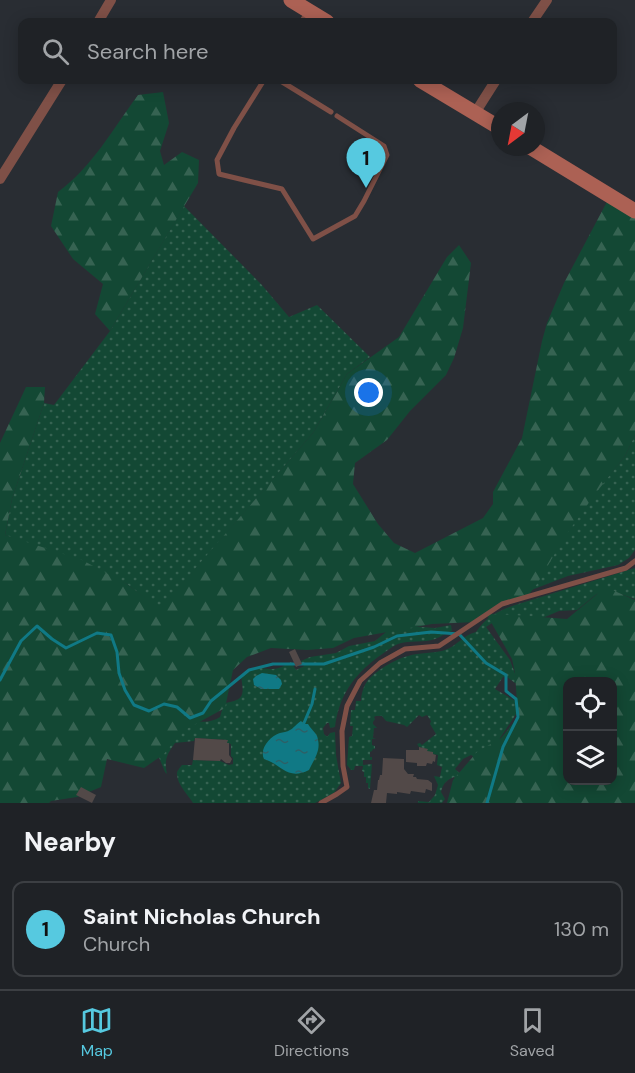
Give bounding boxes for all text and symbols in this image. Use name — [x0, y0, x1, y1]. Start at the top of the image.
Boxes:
search box — [18, 18, 617, 84]
icon: search — [39, 35, 72, 68]
text: Search here — [87, 37, 208, 66]
north arrow — [491, 102, 545, 156]
pin: 1 — [346, 138, 386, 188]
your location — [354, 378, 383, 407]
map controls — [563, 677, 617, 785]
button: locate — [563, 677, 617, 731]
button: layers — [563, 731, 617, 785]
text: Nearby — [24, 825, 116, 859]
text: Saint Nicholas Church — [83, 902, 321, 931]
text: 1 — [42, 916, 49, 942]
text: 130 m — [554, 916, 609, 942]
text: Church — [83, 931, 150, 957]
tab: Map — [80, 1004, 113, 1061]
tab: Directions — [274, 1004, 349, 1061]
tab: Saved — [510, 1004, 555, 1061]

